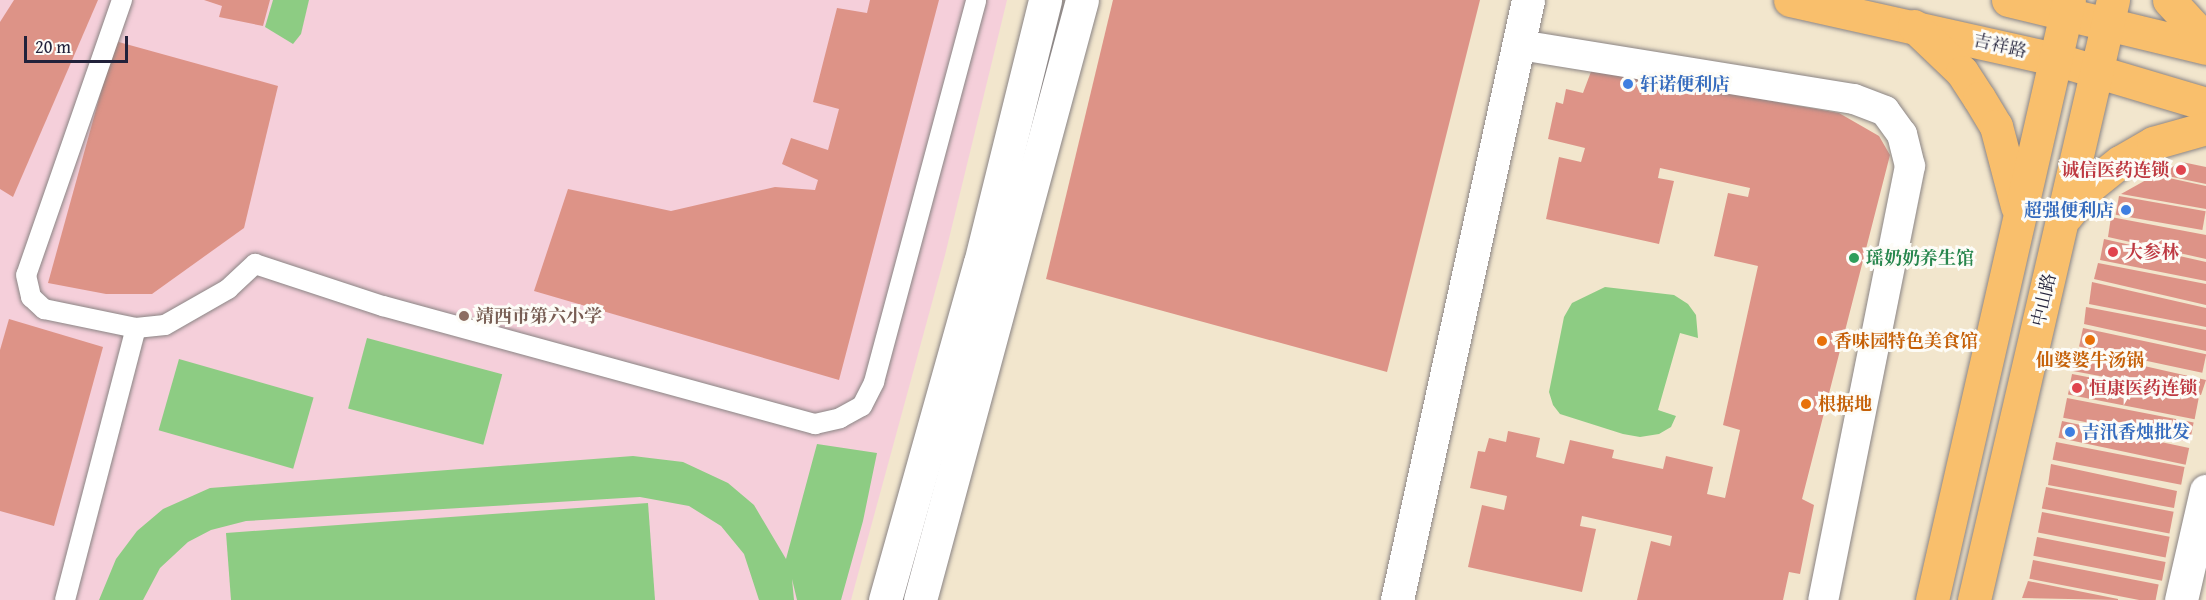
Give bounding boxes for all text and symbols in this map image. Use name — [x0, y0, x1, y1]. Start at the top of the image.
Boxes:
scale bar — [27, 24, 130, 62]
street label: 吉祥路 — [1971, 29, 2029, 63]
text: 20 m — [35, 33, 71, 60]
place label: 轩诺便利店 — [1640, 73, 1730, 95]
marker: 轩诺便利店 — [1621, 77, 1635, 91]
place label: 诚信医药连锁 — [2061, 159, 2169, 181]
marker: 诚信医药连锁 — [2174, 163, 2188, 177]
place label: 超强便利店 — [2024, 199, 2114, 221]
marker: 超强便利店 — [2119, 203, 2133, 217]
place label: 大参林 — [2125, 241, 2179, 263]
marker: 大参林 — [2106, 245, 2120, 259]
place label: 瑶奶奶养生馆 — [1866, 247, 1974, 269]
marker: 瑶奶奶养生馆 — [1847, 251, 1861, 265]
street label: 中山路 — [2027, 271, 2061, 329]
place label: 靖西市第六小学 — [476, 305, 602, 327]
marker: 靖西市第六小学 — [457, 309, 471, 323]
place label: 香味园特色美食馆 — [1834, 330, 1978, 352]
marker: 仙婆婆牛汤锅 — [2083, 333, 2097, 347]
marker: 香味园特色美食馆 — [1815, 334, 1829, 348]
place label: 仙婆婆牛汤锅 — [2036, 349, 2144, 371]
place label: 恒康医药连锁 — [2089, 377, 2197, 399]
marker: 恒康医药连锁 — [2070, 381, 2084, 395]
place label: 根据地 — [1818, 393, 1872, 415]
marker: 根据地 — [1799, 397, 1813, 411]
place label: 吉汛香烛批发 — [2082, 421, 2190, 443]
marker: 吉汛香烛批发 — [2063, 425, 2077, 439]

